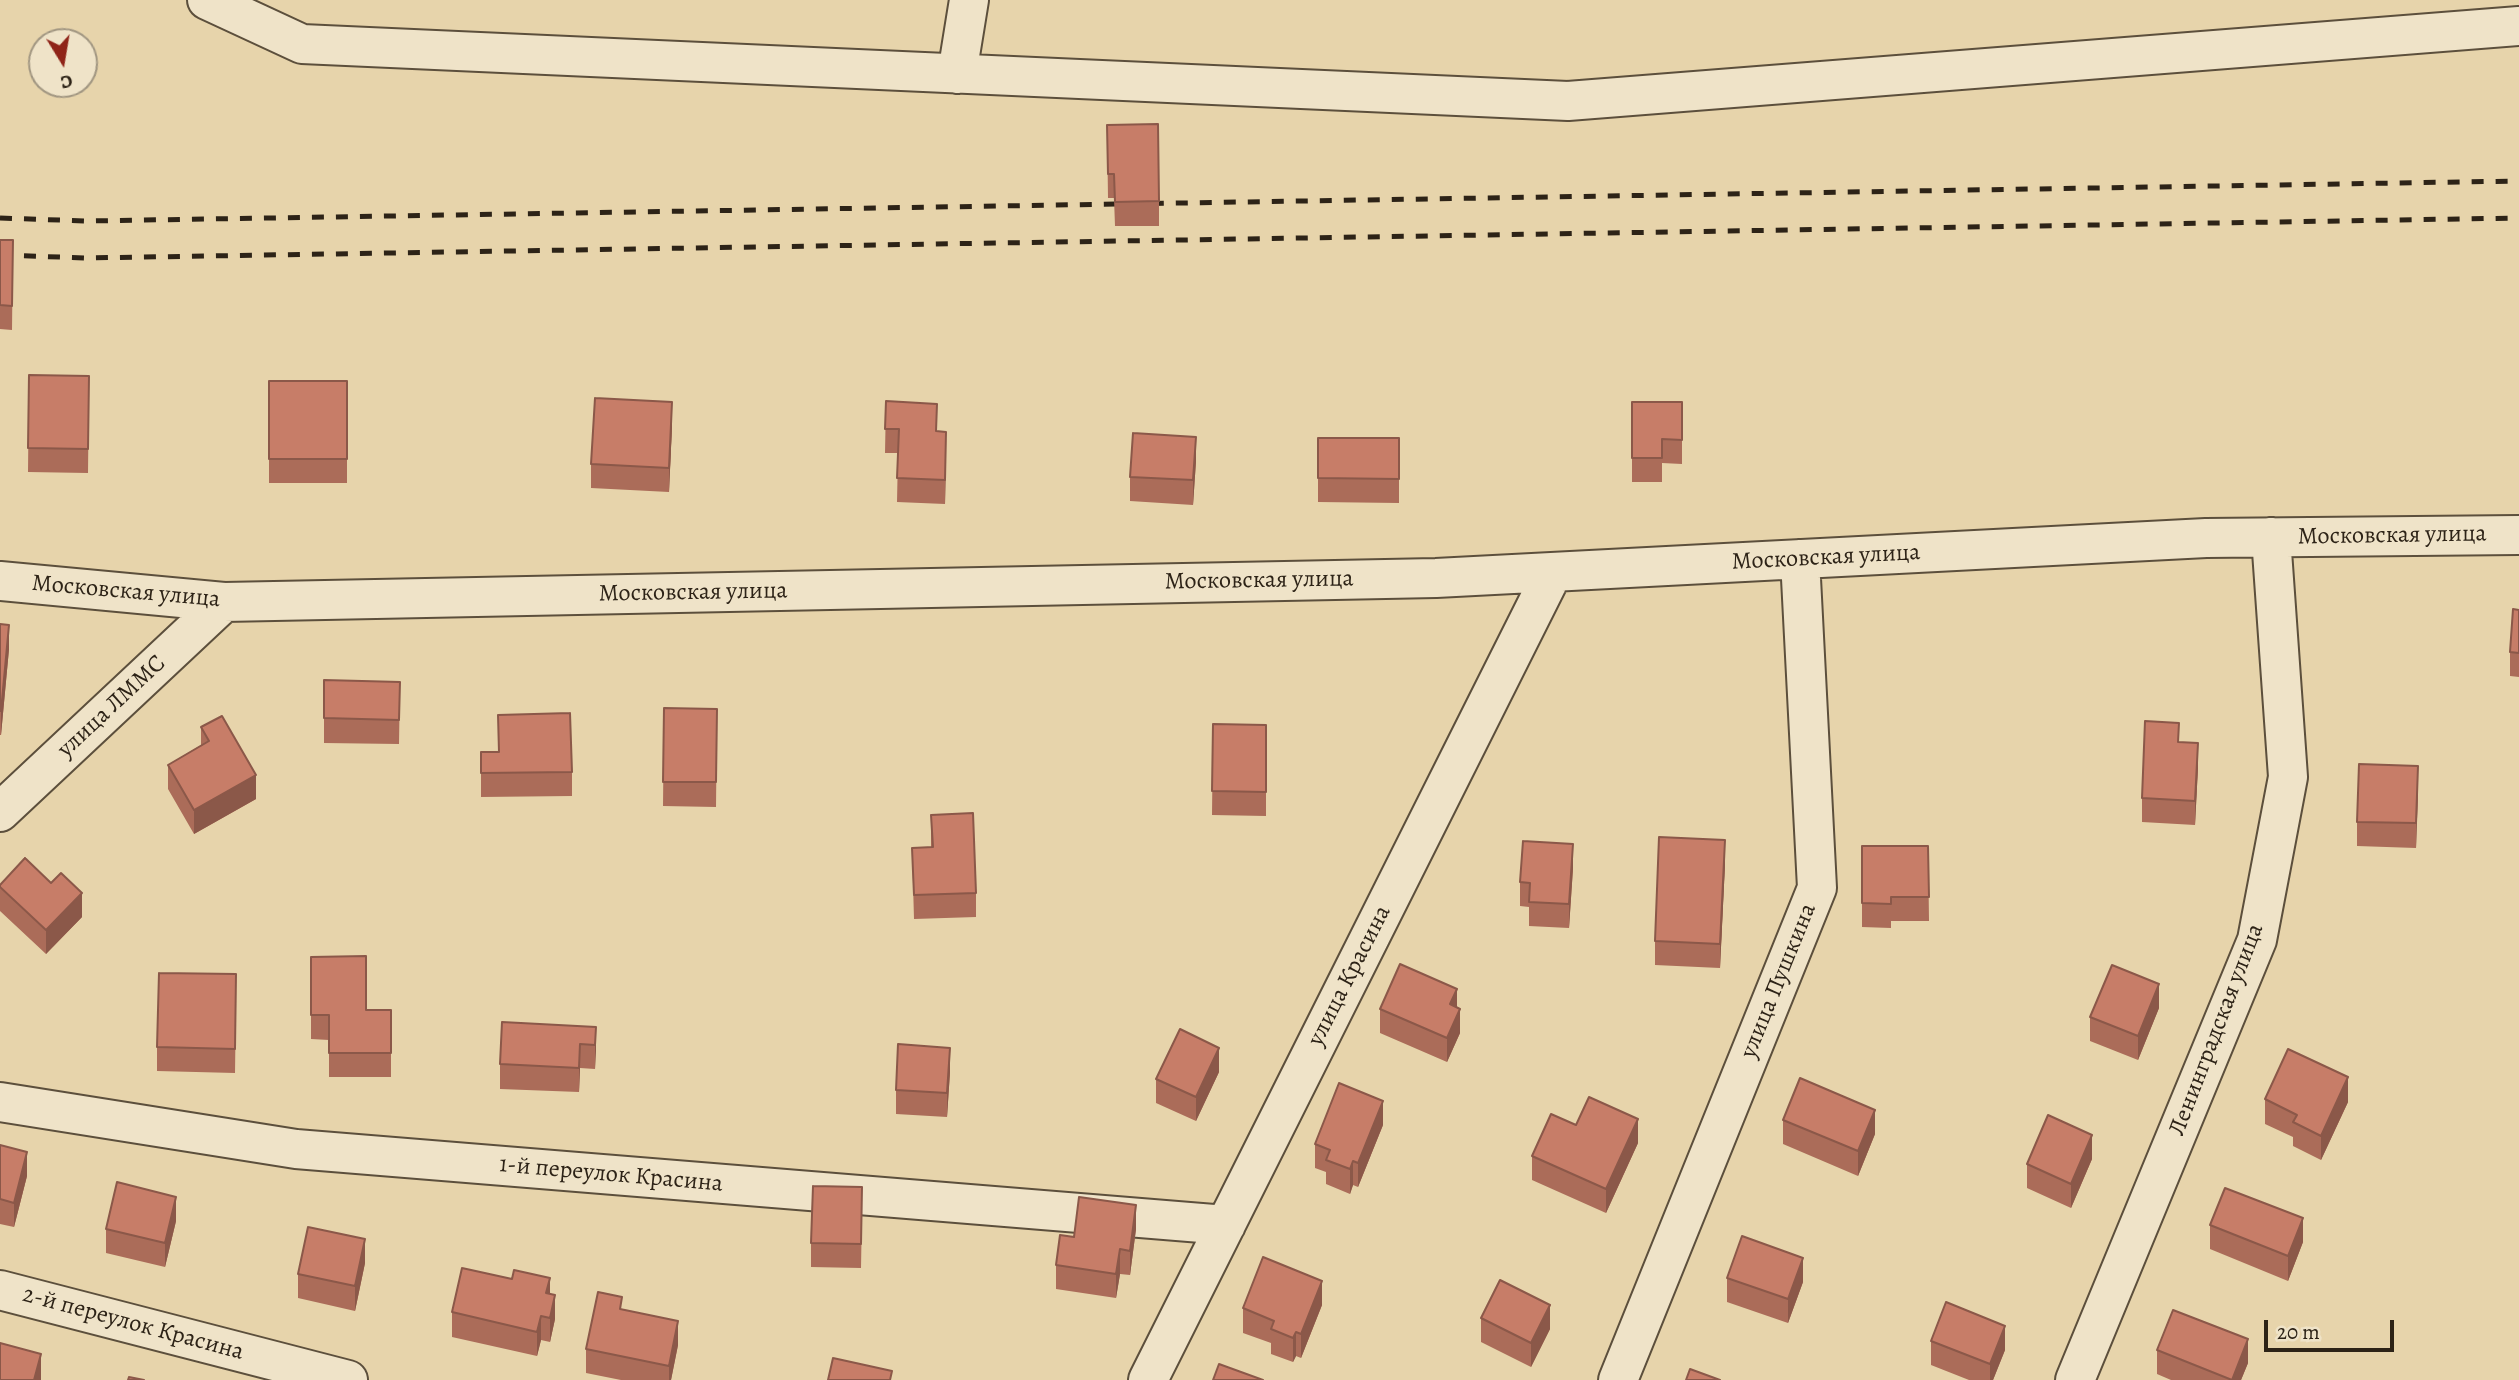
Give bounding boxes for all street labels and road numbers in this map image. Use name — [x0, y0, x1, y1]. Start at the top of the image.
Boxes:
street label: Московская улица — [2297, 520, 2487, 552]
street label: Московская улица — [1731, 539, 1921, 577]
street label: Московская улица — [1164, 565, 1354, 597]
street label: Московская улица — [31, 569, 221, 615]
street label: Московская улица — [598, 577, 788, 609]
street label: улица ЛММС — [52, 650, 172, 764]
street label: улица Пушкина — [1735, 899, 1823, 1063]
street label: улица Красина — [1302, 901, 1398, 1051]
street label: Ленинградская улица — [2163, 920, 2271, 1140]
street label: 1-й переулок Красина — [498, 1151, 724, 1199]
street label: 2-й переулок Красина — [19, 1281, 247, 1367]

